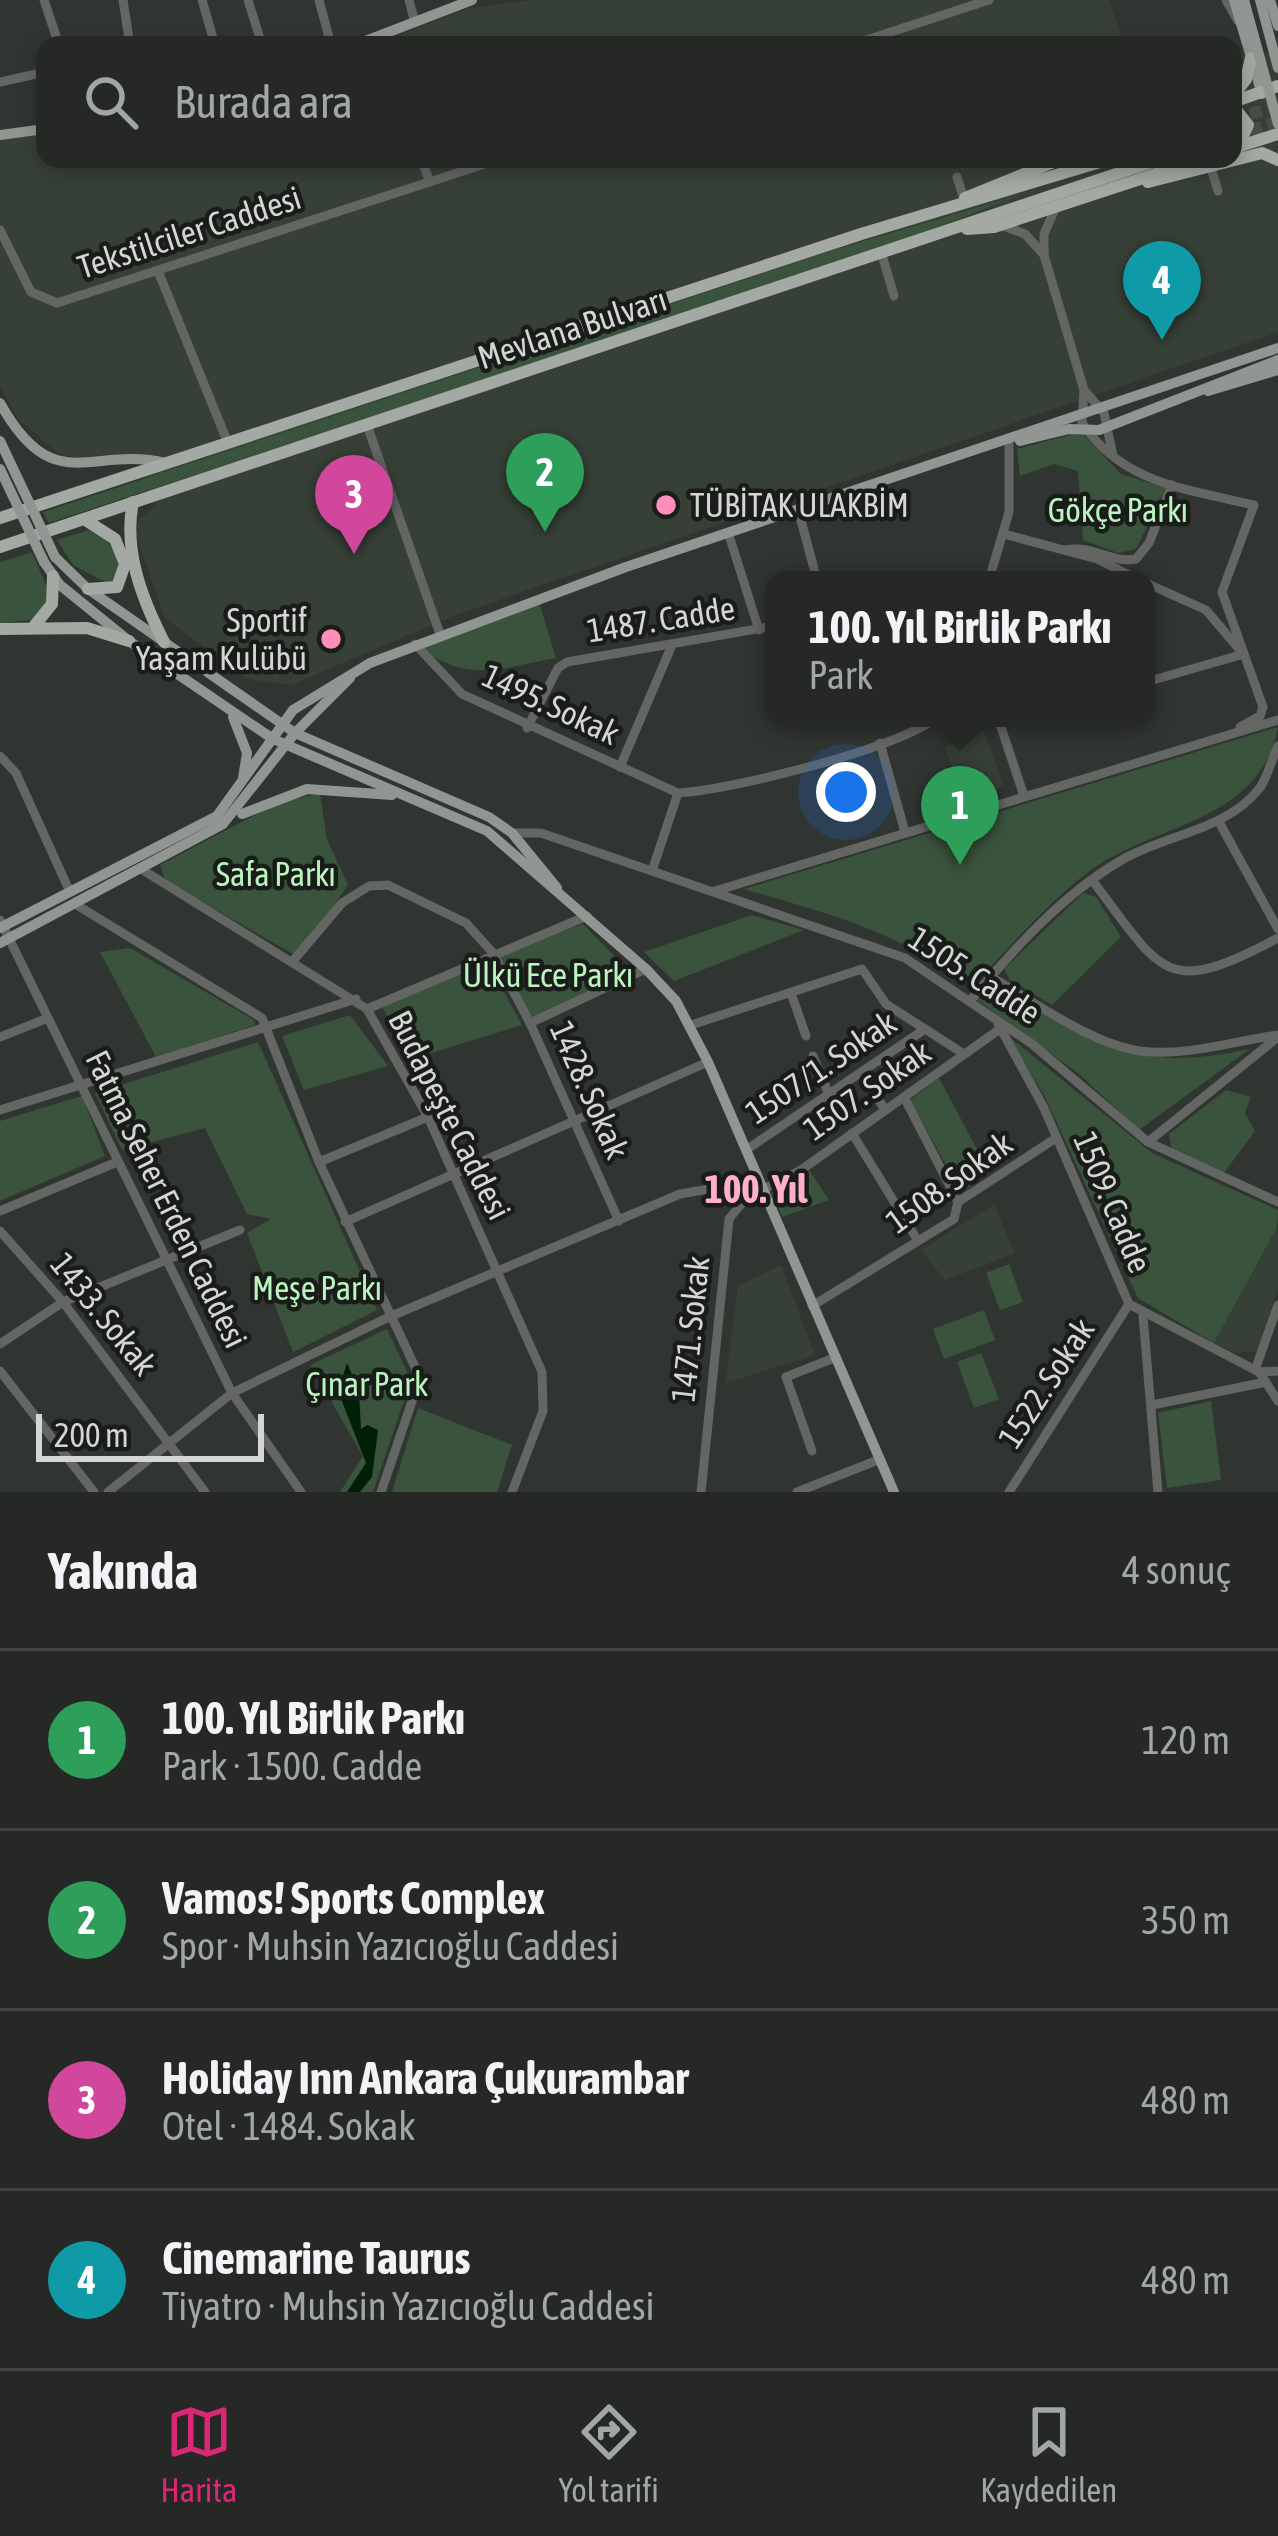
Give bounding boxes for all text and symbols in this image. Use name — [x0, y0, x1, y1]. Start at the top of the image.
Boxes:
search box — [36, 36, 1242, 168]
icon: search — [78, 69, 144, 135]
text: Burada ara — [174, 76, 353, 128]
street label: Tekstilciler Caddesi — [73, 178, 305, 286]
pin: 4 — [1123, 241, 1201, 340]
street label: Mevlana Bulvarı — [473, 280, 671, 376]
pin: 2 — [506, 433, 584, 532]
pin: 3 — [315, 455, 393, 554]
place label: TÜBİTAK ULAKBİM — [690, 486, 909, 524]
park label: Gökçe Parkı — [1048, 491, 1188, 529]
marker: TÜBİTAK ULAKBİM — [653, 492, 679, 518]
popup — [765, 571, 1155, 727]
street label: 1487. Cadde — [584, 589, 738, 649]
place label: Sportif Yaşam Kulübü — [136, 601, 307, 677]
text: 100. Yıl Birlik Parkı — [808, 601, 1112, 653]
marker: Sportif Yaşam Kulübü — [318, 626, 344, 652]
text: Park — [808, 653, 874, 697]
street label: 1495. Sokak — [477, 656, 625, 752]
your location — [816, 762, 876, 822]
pin: 1 — [921, 766, 999, 865]
park label: Safa Parkı — [216, 855, 336, 893]
street label: 1505. Cadde — [902, 919, 1048, 1031]
park label: Ülkü Ece Parkı — [463, 956, 633, 994]
street label: 1507/1. Sokak — [739, 1003, 903, 1131]
street label: Budapeşte Caddesi — [381, 1004, 519, 1226]
street label: 1428. Sokak — [543, 1015, 637, 1165]
street label: 1507. Sokak — [796, 1033, 938, 1147]
street label: Fatma Seher Erden Caddesi — [79, 1044, 255, 1354]
street label: 1508. Sokak — [879, 1124, 1019, 1240]
street label: 1509. Cadde — [1066, 1126, 1160, 1278]
district label: 100. Yıl — [705, 1167, 808, 1211]
street label: 1433. Sokak — [43, 1245, 165, 1383]
street label: 1471. Sokak — [663, 1254, 717, 1404]
park label: Meşe Parkı — [252, 1269, 382, 1307]
street label: 1522. Sokak — [990, 1311, 1102, 1455]
park label: Çınar Park — [305, 1365, 429, 1403]
scale bar — [36, 1408, 264, 1461]
text: 200 m — [54, 1416, 129, 1454]
text: Yakında — [48, 1541, 198, 1600]
text: 4 sonuç — [1122, 1548, 1230, 1592]
text: 100. Yıl Birlik Parkı — [162, 1692, 465, 1744]
text: 1 — [78, 1718, 96, 1762]
text: 120 m — [1142, 1718, 1230, 1762]
text: Park · 1500. Cadde — [162, 1744, 422, 1788]
text: Vamos! Sports Complex — [162, 1872, 545, 1924]
text: 2 — [78, 1898, 96, 1942]
text: 350 m — [1142, 1898, 1230, 1942]
text: Spor · Muhsin Yazıcıoğlu Caddesi — [162, 1924, 619, 1968]
text: Holiday Inn Ankara Çukurambar — [162, 2052, 689, 2104]
text: 3 — [78, 2078, 96, 2122]
text: 480 m — [1142, 2078, 1230, 2122]
text: Otel · 1484. Sokak — [162, 2104, 415, 2148]
text: Cinemarine Taurus — [162, 2232, 470, 2284]
text: 4 — [78, 2258, 96, 2302]
text: 480 m — [1142, 2258, 1230, 2302]
text: Tiyatro · Muhsin Yazıcıoğlu Caddesi — [162, 2284, 654, 2328]
tab: Harita — [161, 2399, 237, 2509]
tab: Yol tarifi — [559, 2399, 659, 2509]
tab: Kaydedilen — [980, 2399, 1117, 2509]

